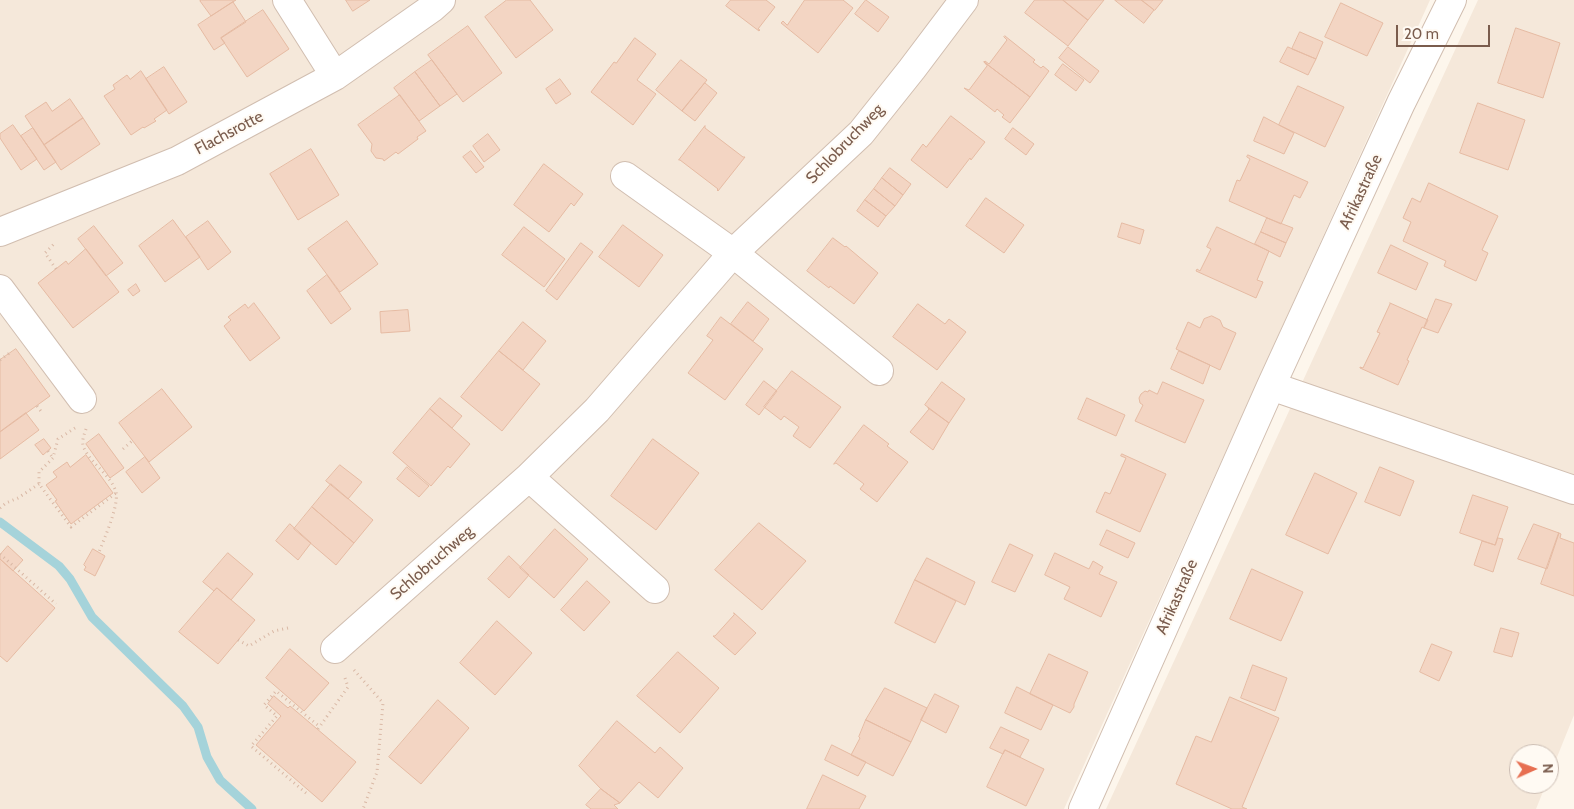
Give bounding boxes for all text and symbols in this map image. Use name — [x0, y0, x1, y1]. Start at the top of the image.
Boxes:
scale bar — [1399, 15, 1493, 47]
text: 20 m — [1404, 25, 1439, 43]
street label: Schlobruchweg — [802, 100, 888, 188]
street label: Flachsrotte — [191, 107, 267, 159]
street label: Afrikastraße — [1335, 152, 1387, 232]
street label: Schlobruchweg — [387, 522, 477, 604]
street label: Afrikastraße — [1152, 557, 1202, 637]
north arrow — [1509, 744, 1559, 794]
text: N — [1539, 763, 1557, 774]

